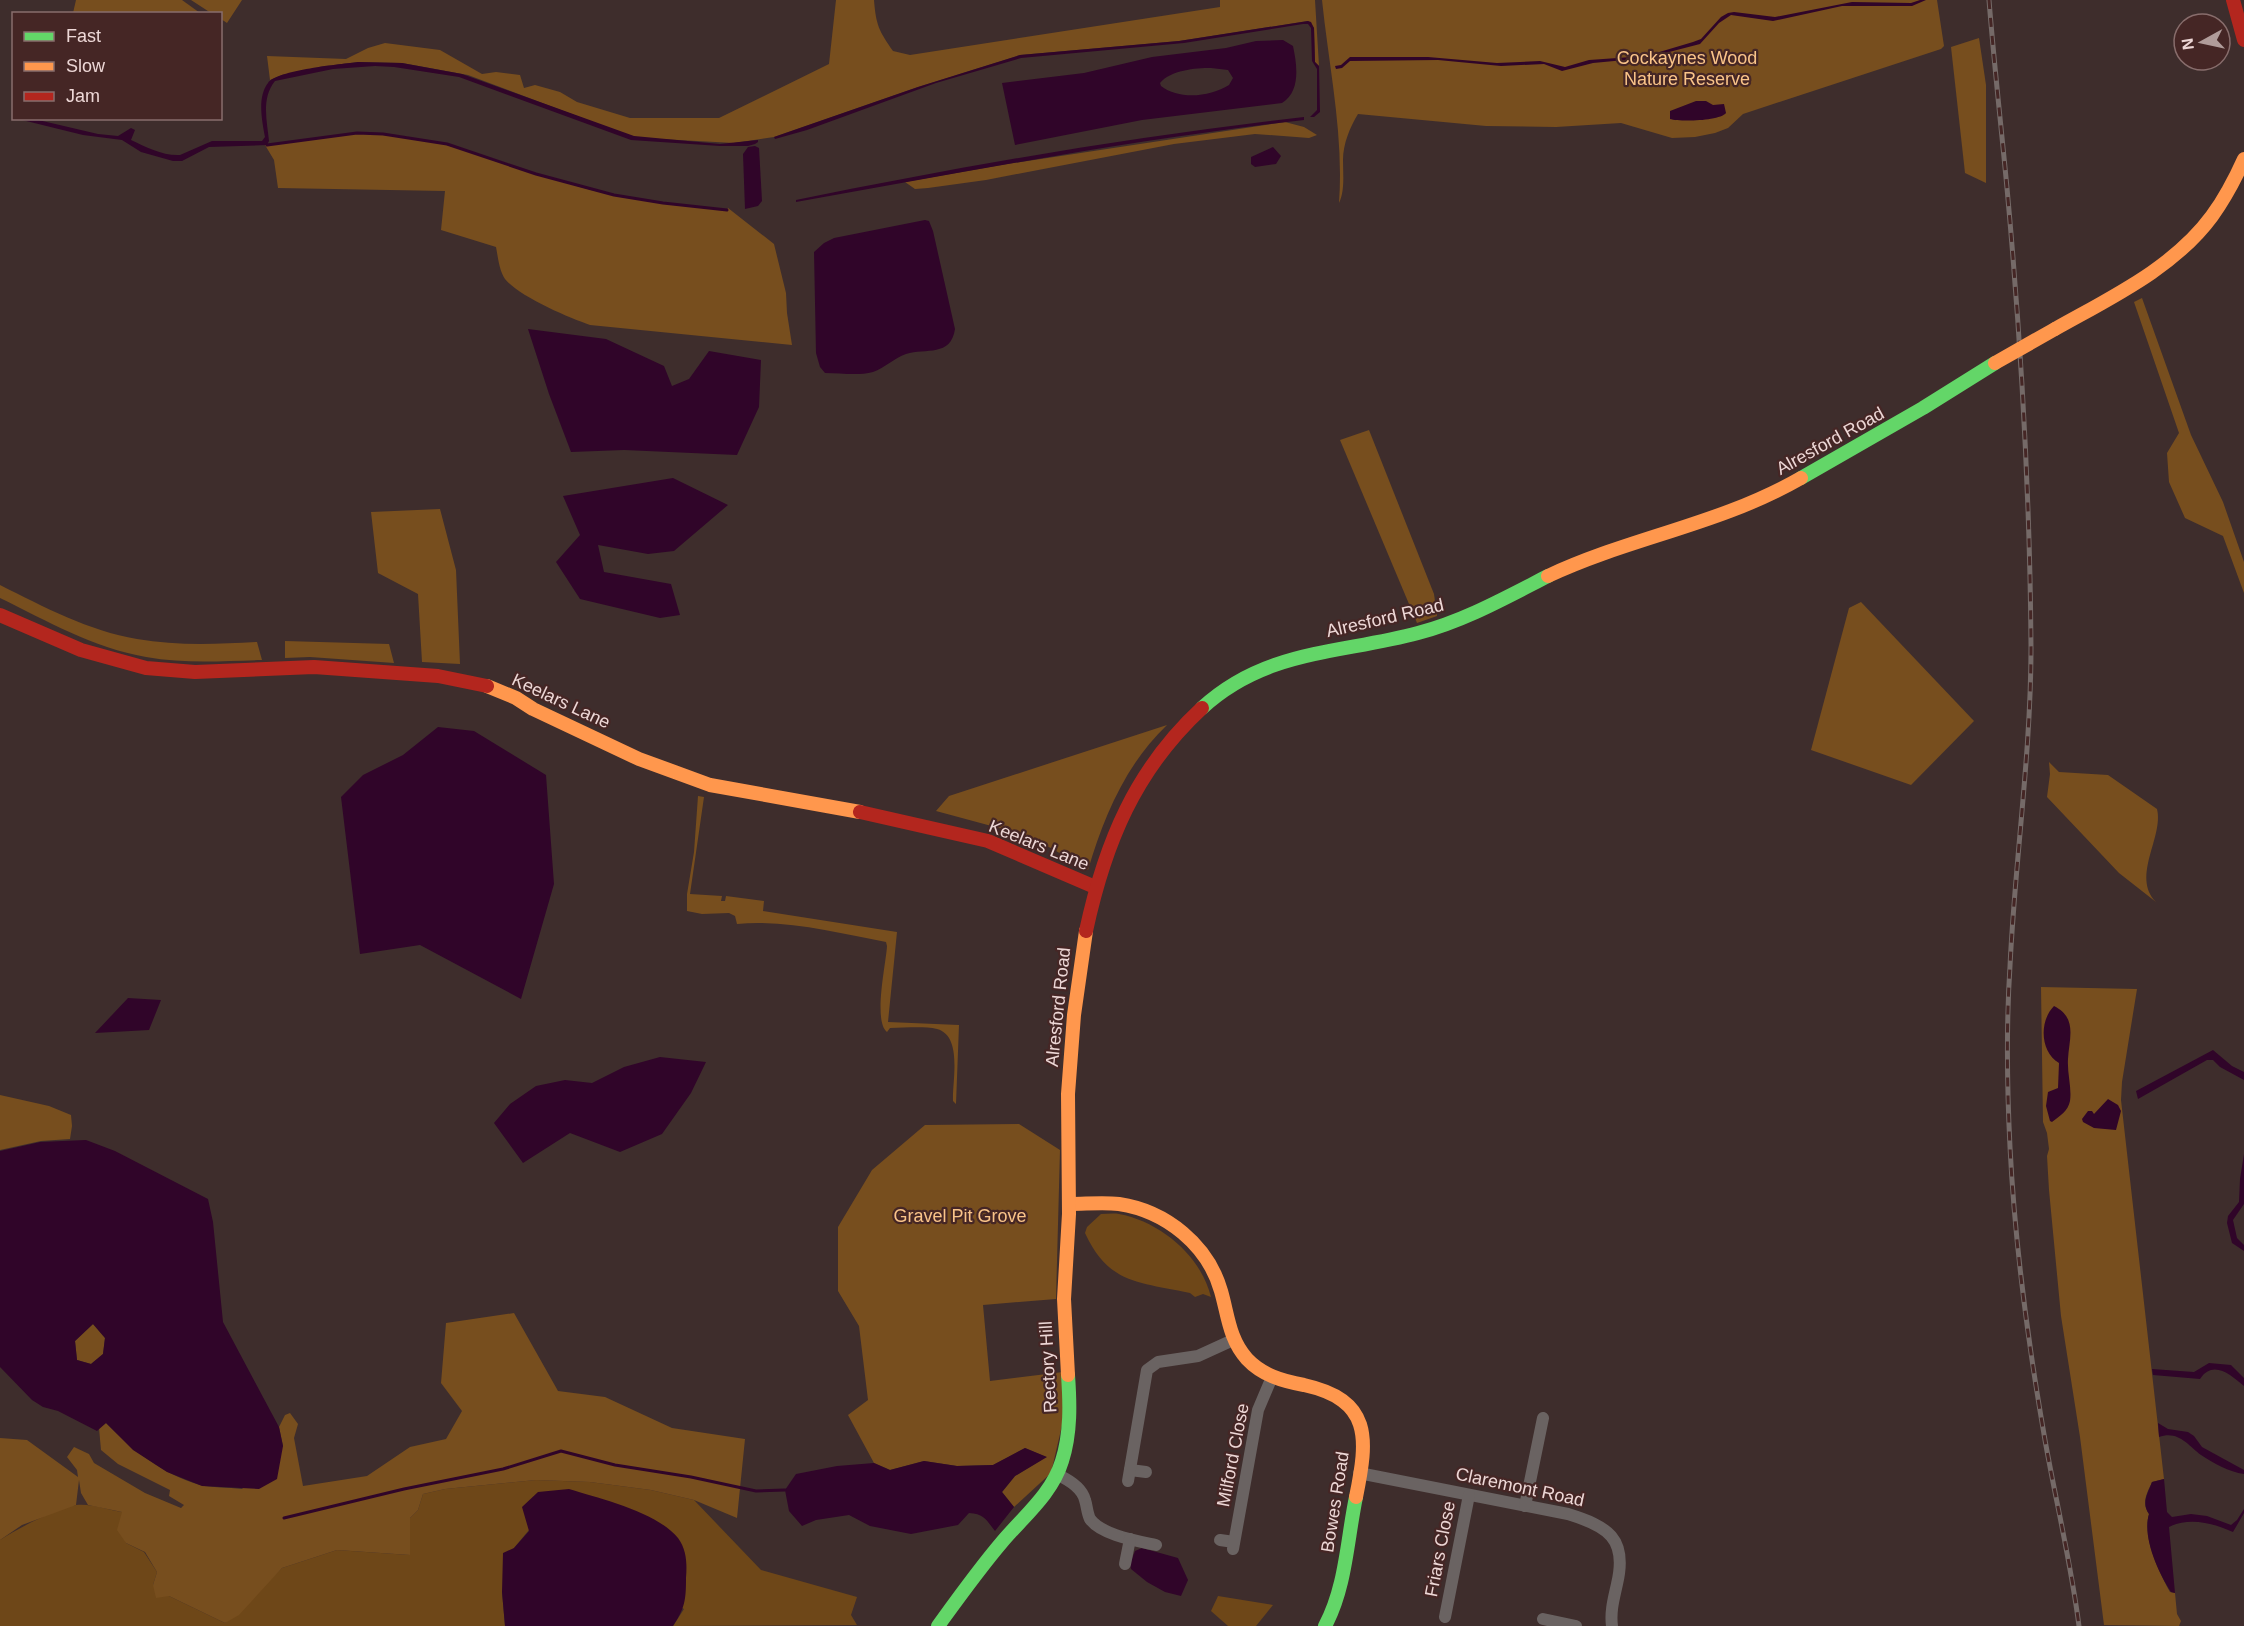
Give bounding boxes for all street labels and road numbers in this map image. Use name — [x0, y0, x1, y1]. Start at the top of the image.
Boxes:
street label: Alresford Road — [1773, 403, 1887, 479]
street label: Alresford Road — [1324, 595, 1446, 641]
street label: Keelars Lane — [509, 670, 613, 732]
street label: Keelars Lane — [986, 816, 1092, 874]
street label: Alresford Road — [1042, 946, 1074, 1068]
street label: Rectory Hill — [1036, 1321, 1060, 1413]
street label: Milford Close — [1213, 1402, 1253, 1508]
street label: Bowes Road — [1317, 1450, 1353, 1554]
street label: Claremont Road — [1454, 1464, 1586, 1510]
street label: Friars Close — [1421, 1499, 1459, 1599]

